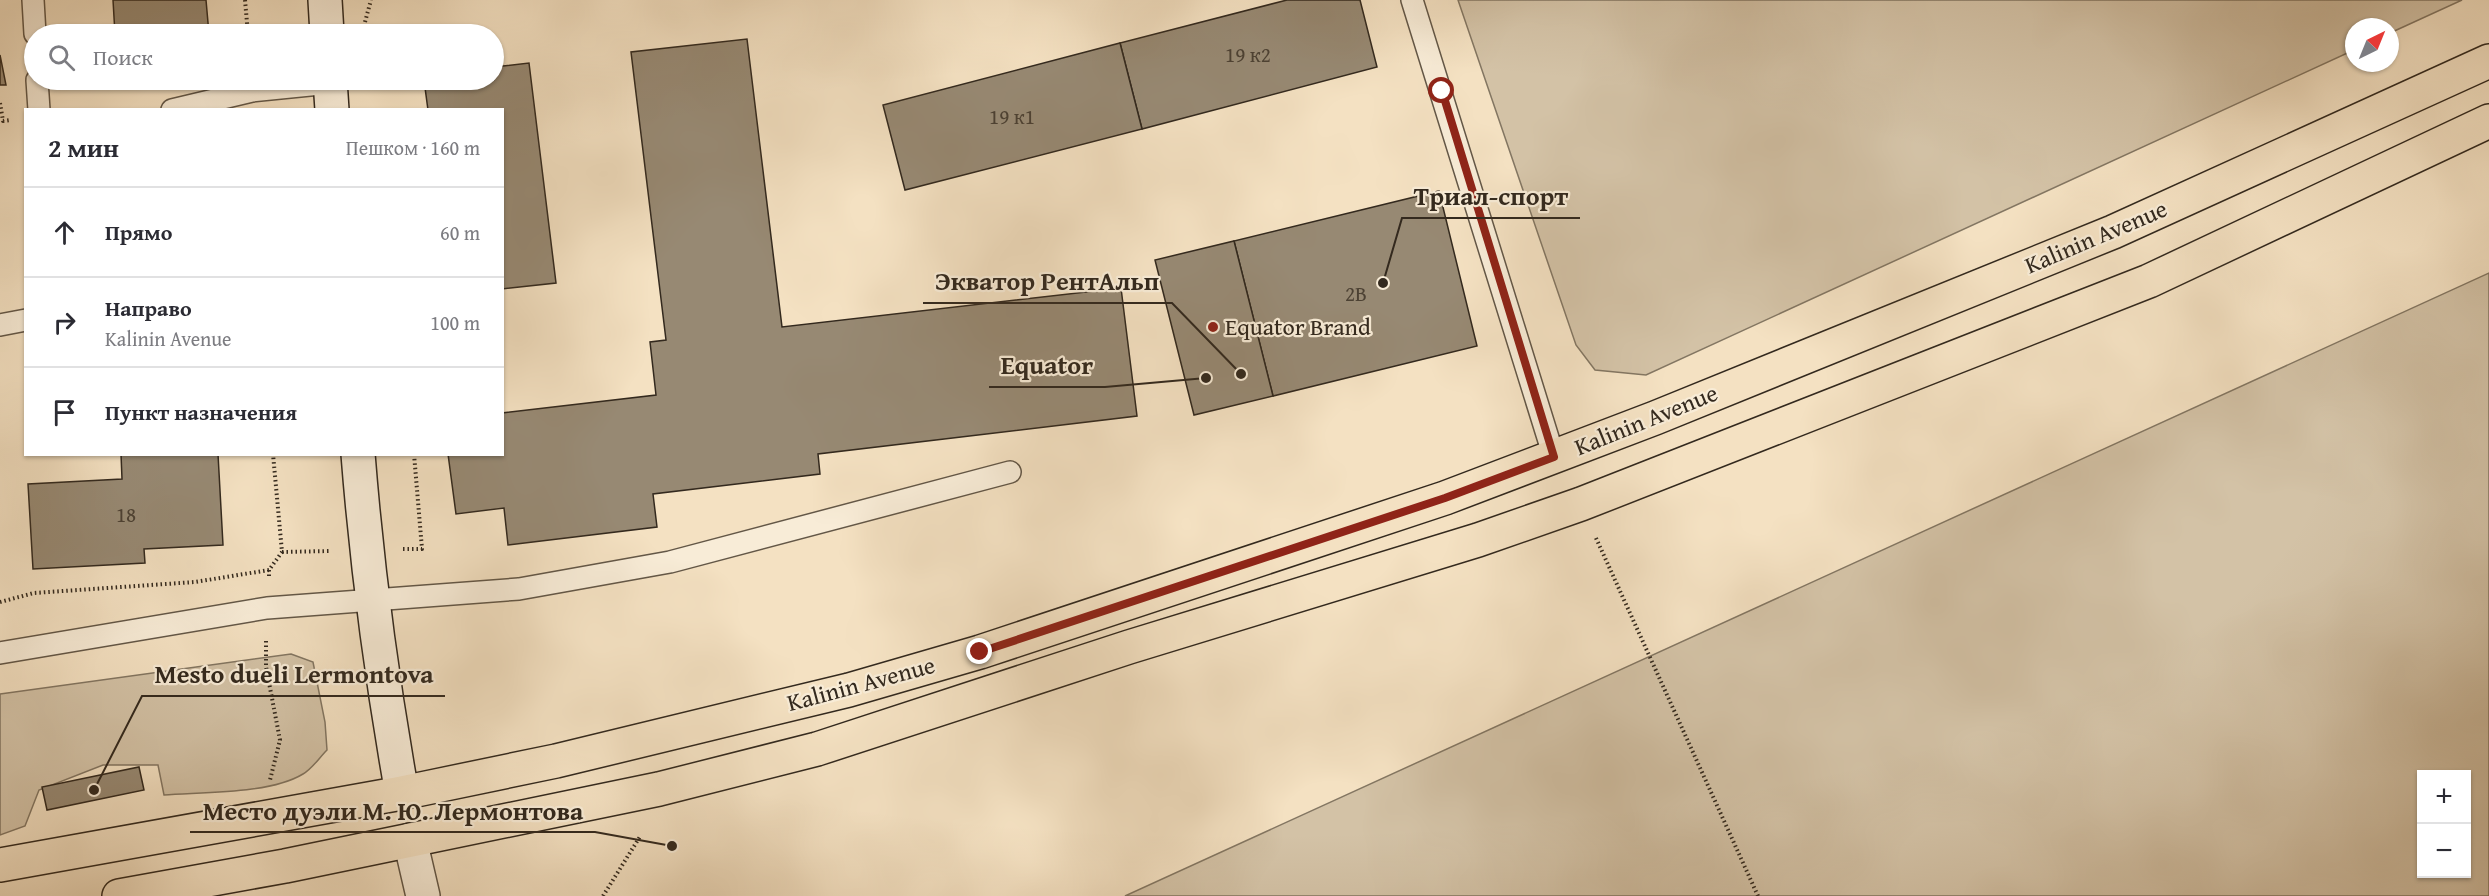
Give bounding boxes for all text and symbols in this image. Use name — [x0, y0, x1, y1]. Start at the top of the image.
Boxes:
north arrow — [2345, 18, 2399, 72]
search box — [24, 24, 504, 90]
house number: 19 к2 — [1225, 39, 1271, 70]
icon: search — [45, 41, 78, 74]
text: Поиск — [93, 41, 153, 73]
route start — [1428, 77, 1454, 103]
house number: 19 к1 — [989, 101, 1035, 132]
text: 2 мин — [48, 128, 119, 167]
text: Пешком · 160 m — [346, 133, 480, 162]
callout: Триал-спорт — [1402, 174, 1580, 218]
text: Триал-спорт — [1414, 176, 1568, 215]
street label: Kalinin Avenue — [2019, 191, 2172, 282]
icon: ahead — [48, 216, 81, 249]
text: Прямо — [105, 216, 172, 248]
text: 60 m — [440, 218, 480, 247]
callout: Экватор РентАльп — [923, 259, 1172, 303]
text: Экватор РентАльп — [935, 261, 1159, 300]
house number: 2В — [1345, 278, 1367, 309]
text: Направо — [105, 292, 192, 324]
icon: right — [48, 306, 81, 339]
text: 100 m — [430, 308, 480, 337]
place label: Equator Brand — [1225, 309, 1371, 344]
marker: Equator Brand — [1206, 320, 1220, 334]
text: Kalinin Avenue — [105, 324, 231, 353]
callout: Equator — [989, 343, 1105, 387]
text: Equator — [1001, 345, 1093, 384]
street label: Kalinin Avenue — [1569, 375, 1723, 464]
icon: arrive — [48, 396, 81, 429]
text: Пункт назначения — [105, 396, 297, 428]
house number: 18 — [116, 499, 136, 530]
route end — [966, 638, 992, 664]
street label: Kalinin Avenue — [783, 647, 939, 720]
callout: Mesto dueli Lermontova — [142, 652, 445, 696]
text: Mesto dueli Lermontova — [154, 654, 434, 693]
map controls — [2417, 770, 2471, 878]
button: + — [2417, 770, 2471, 824]
callout: Место дуэли М. Ю. Лермонтова — [190, 788, 595, 832]
text: Место дуэли М. Ю. Лермонтова — [203, 791, 584, 830]
button: − — [2417, 824, 2471, 878]

